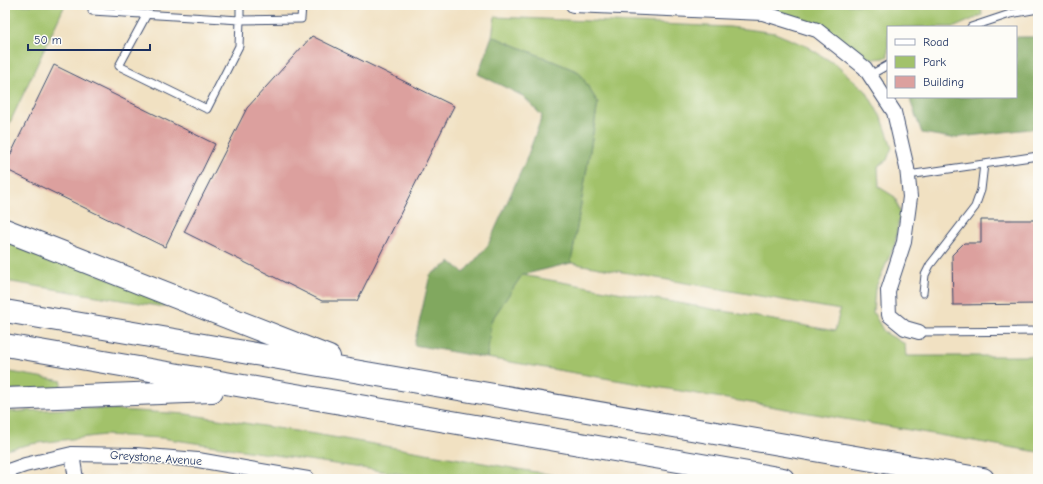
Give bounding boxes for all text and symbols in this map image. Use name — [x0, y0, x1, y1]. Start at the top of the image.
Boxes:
scale bar — [28, 26, 150, 52]
legend — [887, 26, 1017, 98]
text: 50 m — [34, 33, 62, 47]
text: Road — [923, 35, 949, 49]
text: Park — [923, 55, 946, 69]
text: Building — [923, 75, 964, 89]
street label: Greystone Avenue — [110, 448, 202, 468]

